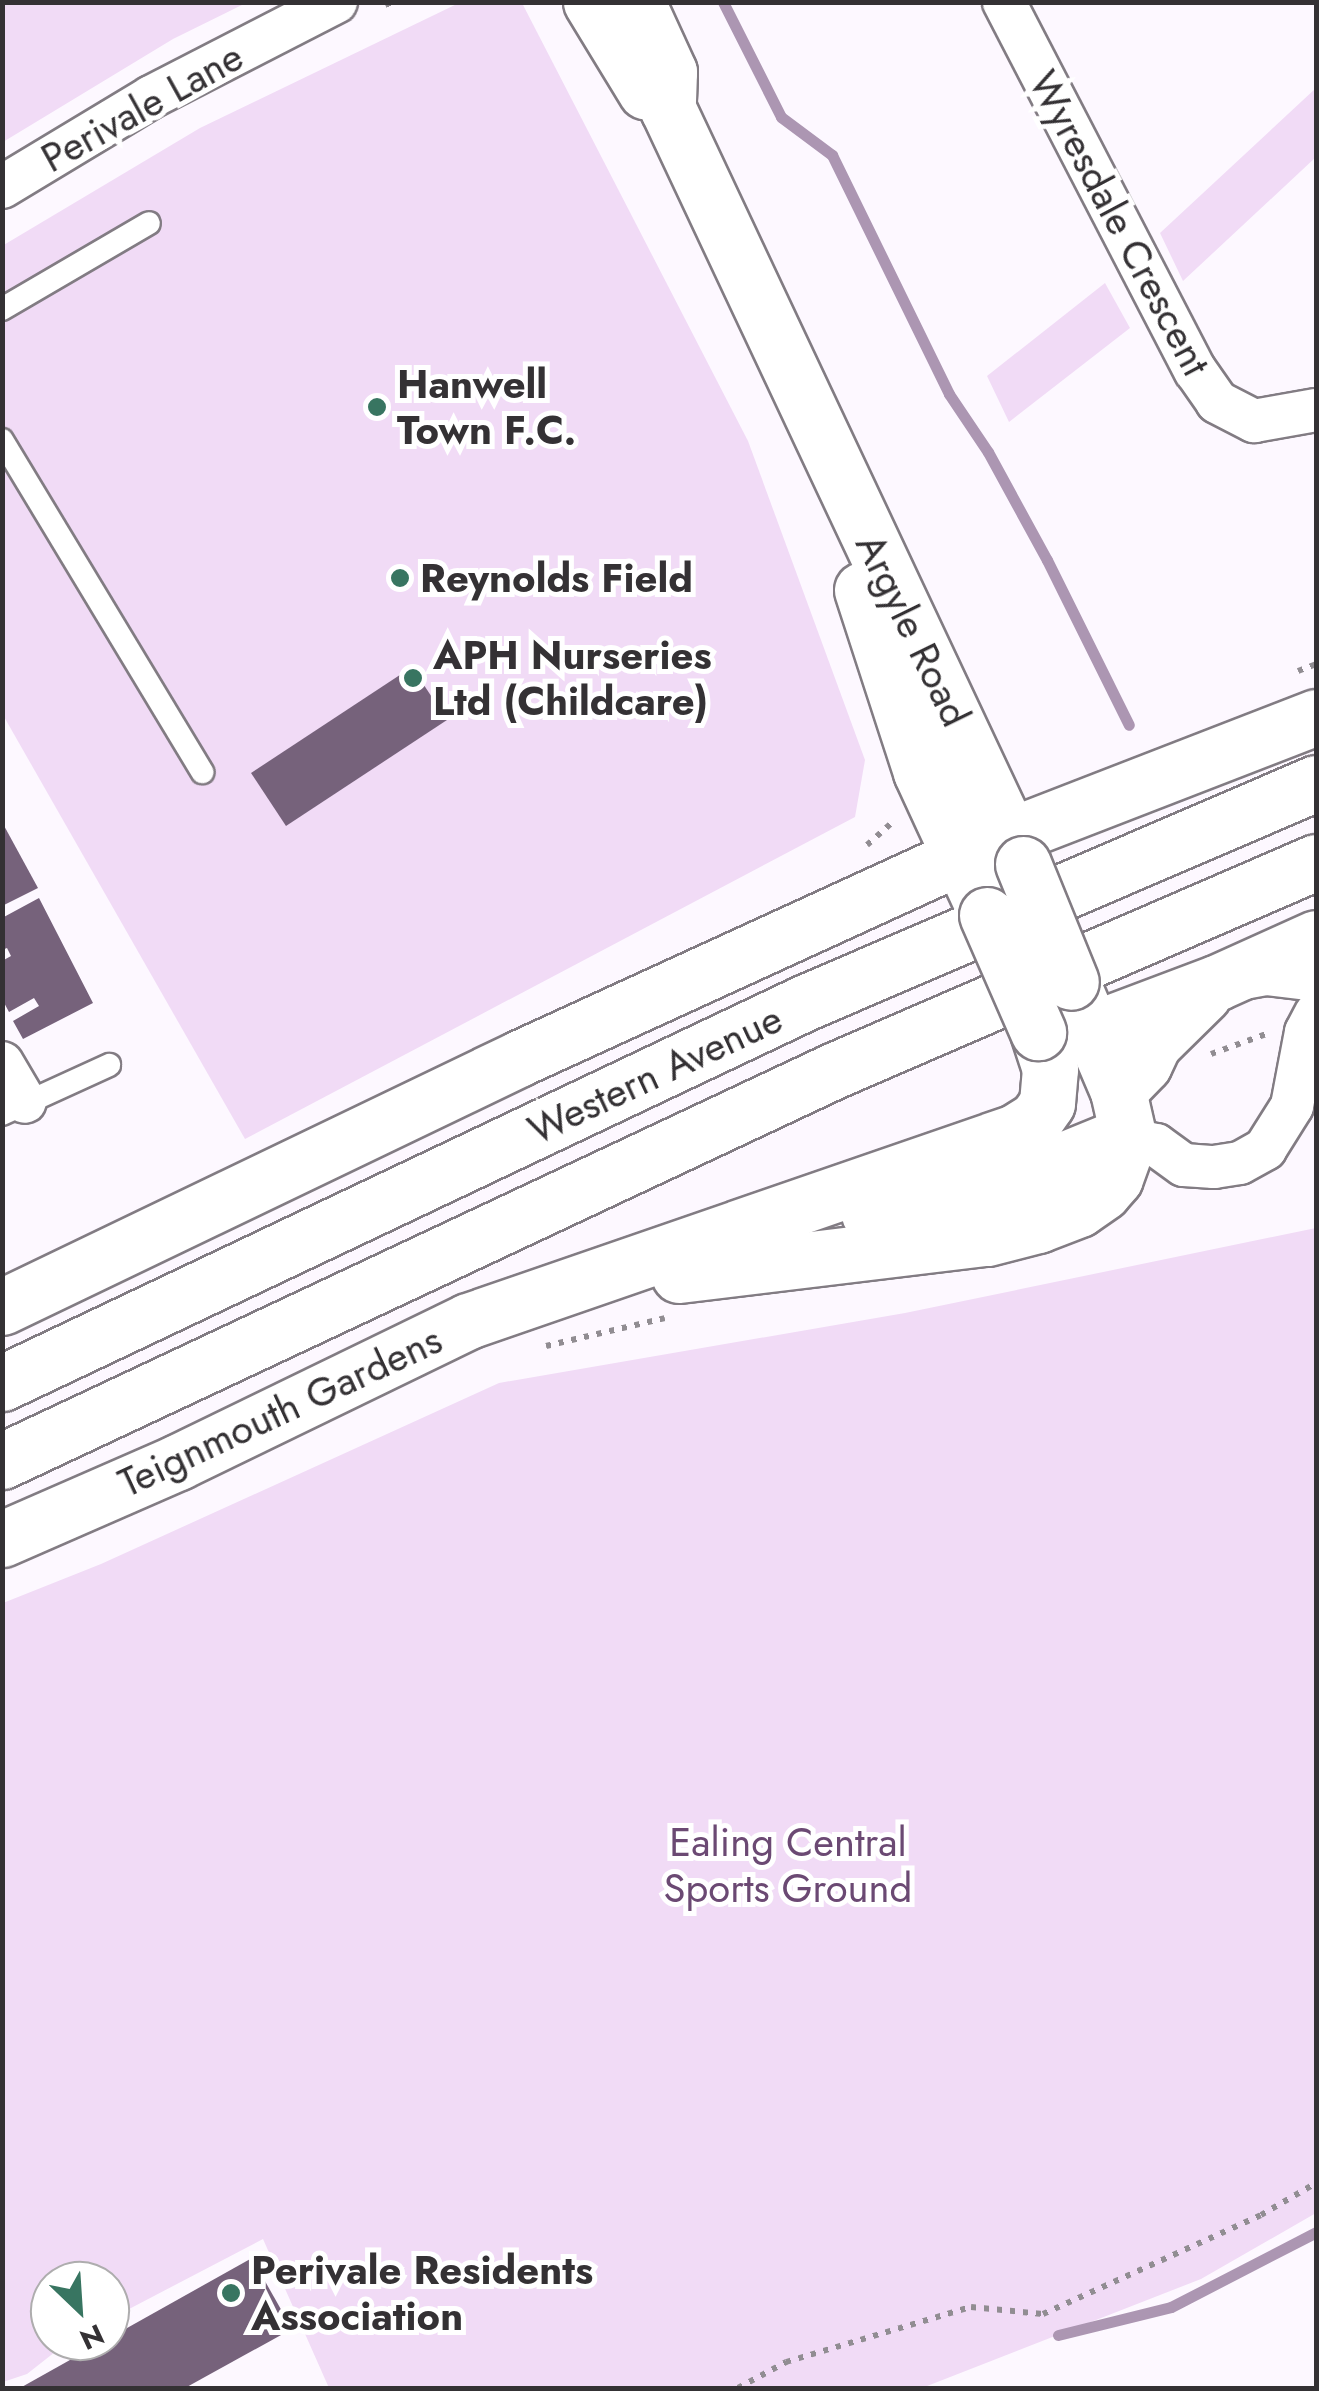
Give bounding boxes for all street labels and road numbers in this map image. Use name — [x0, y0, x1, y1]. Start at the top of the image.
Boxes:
street label: Perivale Lane — [33, 32, 251, 182]
street label: Wyresdale Crescent — [1019, 62, 1221, 384]
street label: Argyle Road — [846, 526, 980, 734]
street label: Western Avenue — [520, 994, 790, 1154]
street label: Teignmouth Gardens — [111, 1315, 449, 1507]

